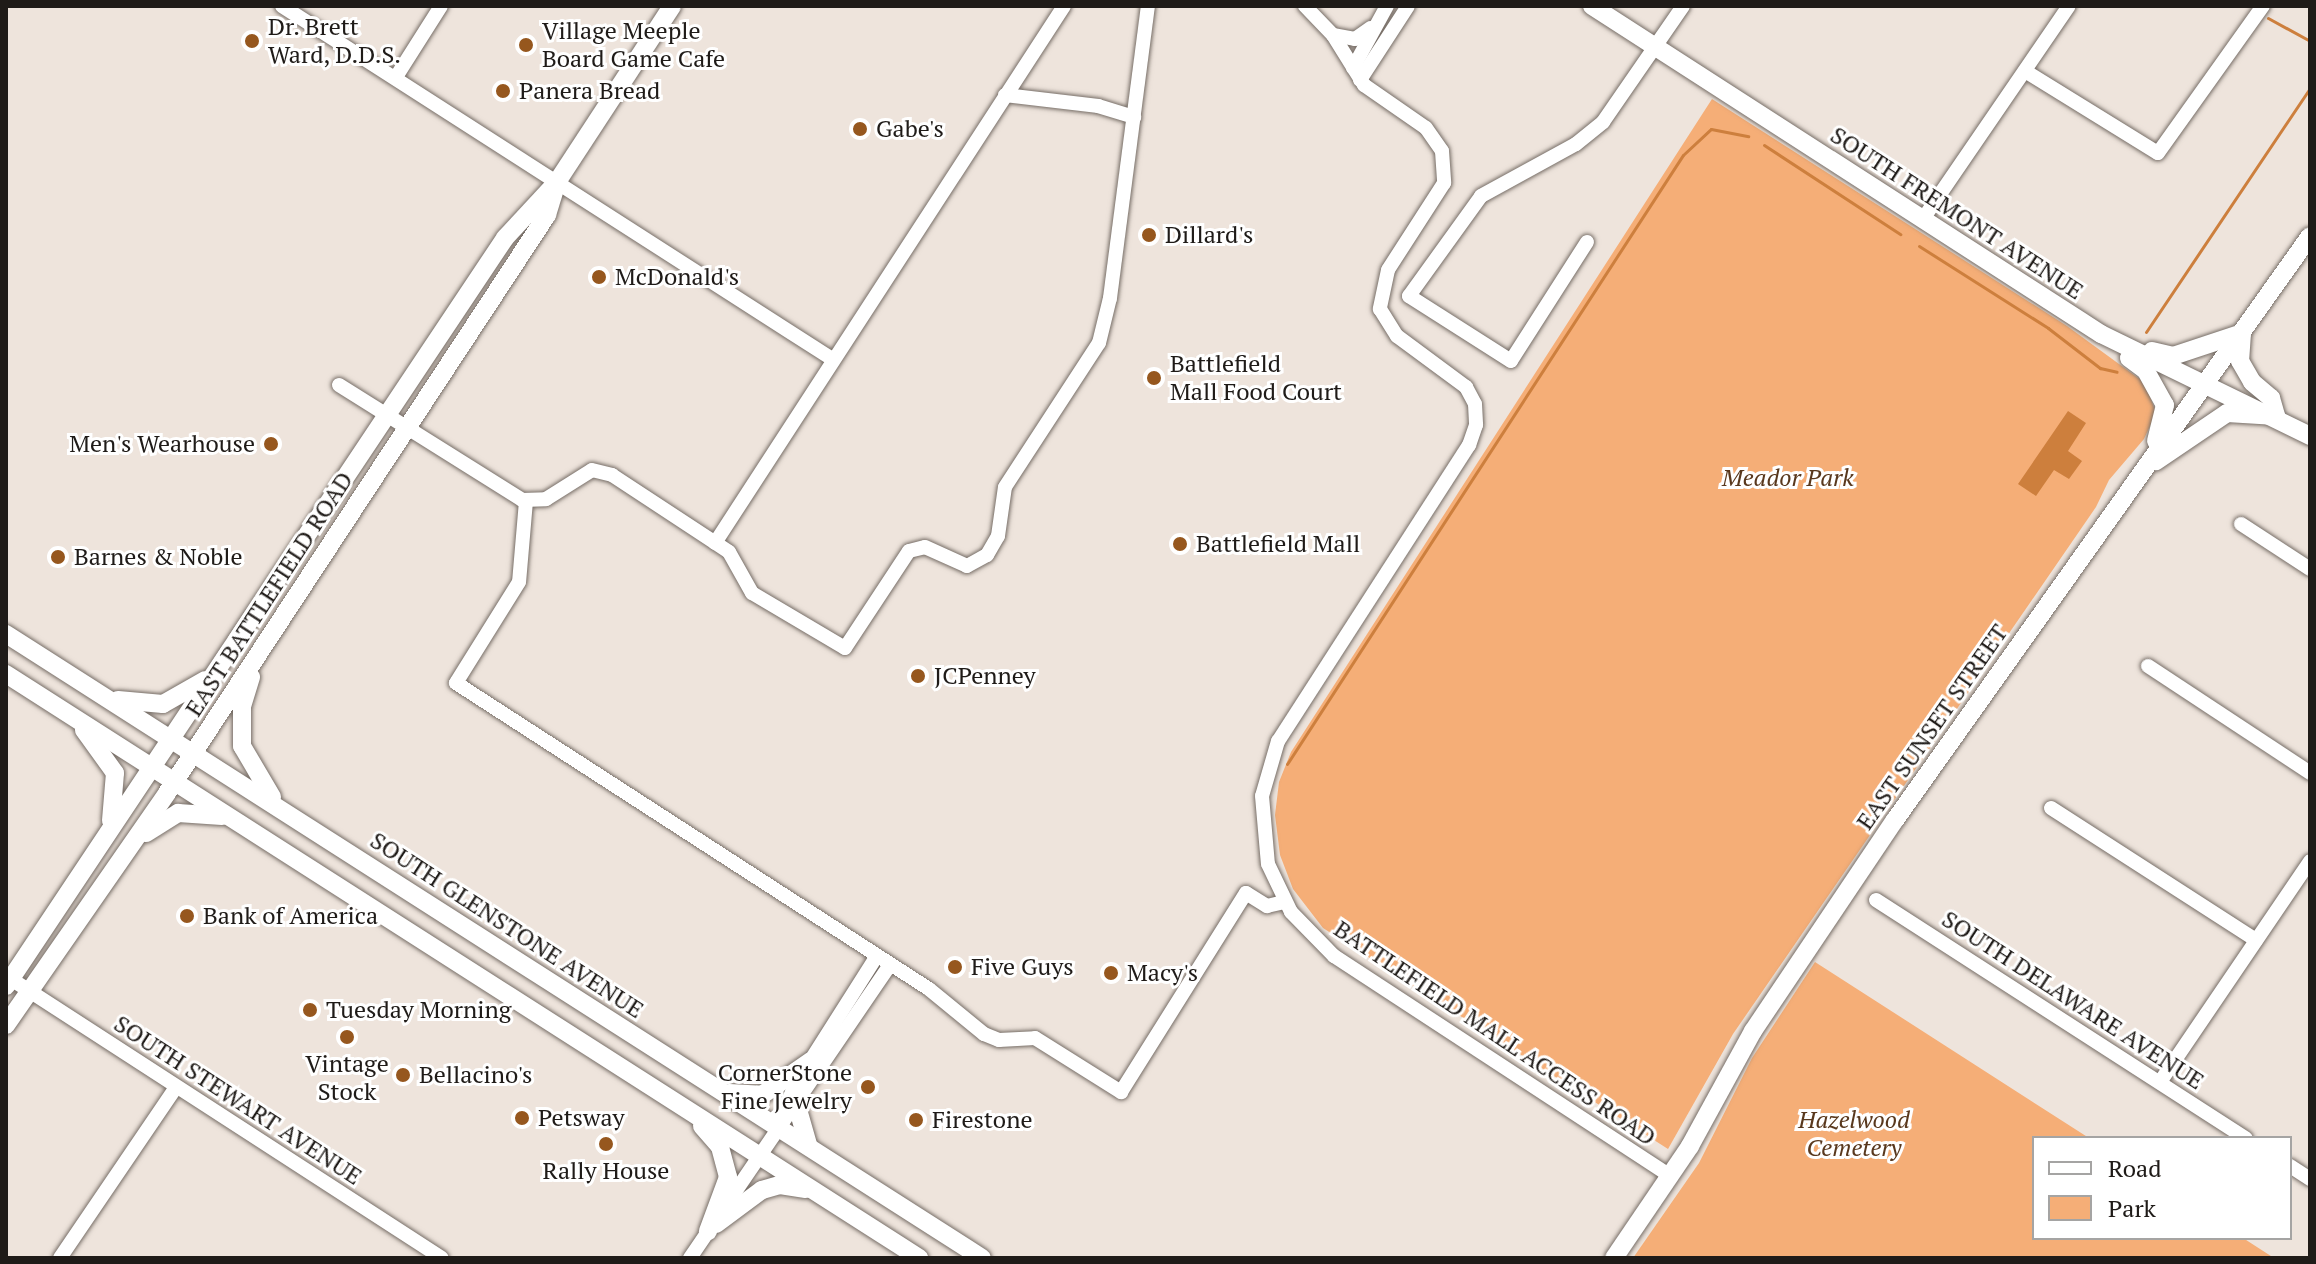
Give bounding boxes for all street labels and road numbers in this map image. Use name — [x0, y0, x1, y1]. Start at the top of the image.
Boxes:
street label: SOUTH FREMONT AVENUE — [1825, 120, 2089, 306]
street label: EAST BATTLEFIELD ROAD — [179, 466, 359, 722]
street label: EAST SUNSET STREET — [1850, 619, 2014, 835]
street label: SOUTH GLENSTONE AVENUE — [365, 826, 649, 1024]
street label: SOUTH DELAWARE AVENUE — [1936, 904, 2210, 1096]
street label: BATTLEFIELD MALL ACCESS ROAD — [1328, 914, 1662, 1152]
street label: SOUTH STEWART AVENUE — [109, 1009, 367, 1191]

